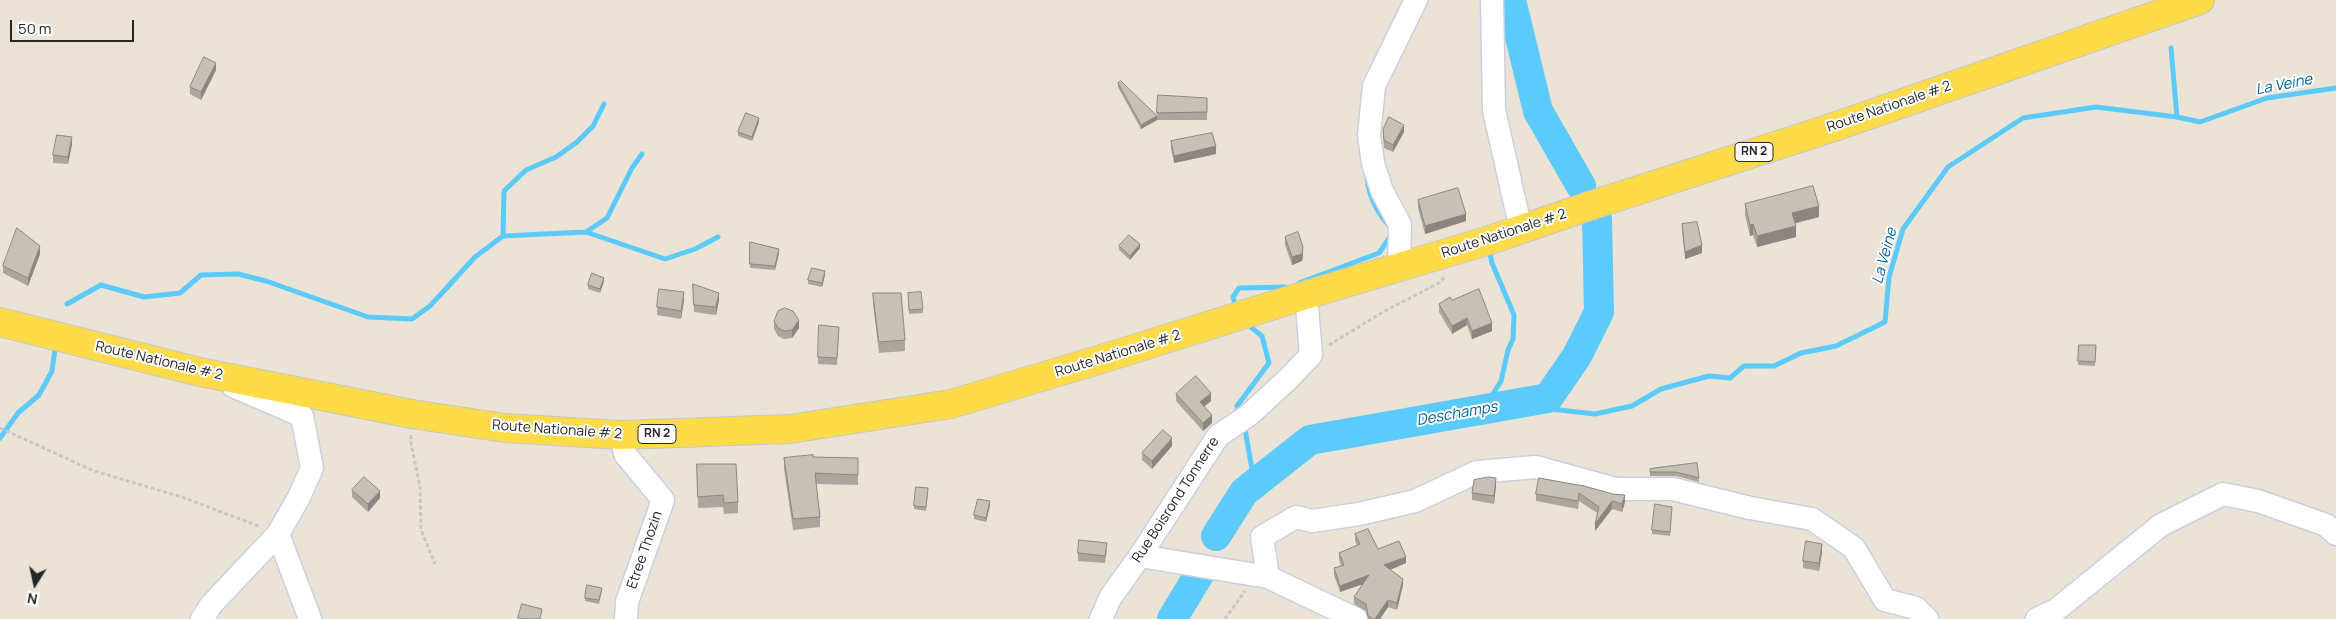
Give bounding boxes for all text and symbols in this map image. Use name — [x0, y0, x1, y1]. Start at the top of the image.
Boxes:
scale bar — [12, 10, 136, 42]
text: 50 m — [18, 18, 52, 39]
water label: La Veine — [2254, 71, 2314, 99]
street label: Route Nationale # 2 — [1825, 78, 1953, 136]
road number: RN 2 — [1735, 142, 1773, 162]
street label: Route Nationale # 2 — [1439, 206, 1569, 262]
water label: La Veine — [1869, 226, 1901, 286]
street label: Route Nationale # 2 — [1053, 327, 1183, 381]
street label: Route Nationale # 2 — [94, 338, 224, 384]
water label: Deschamps — [1415, 398, 1499, 430]
street label: Route Nationale # 2 — [491, 417, 623, 443]
road number: RN 2 — [638, 424, 676, 444]
street label: Rue Boisrond Tonnerre — [1129, 434, 1223, 566]
street label: Etree Thozin — [624, 509, 666, 591]
north arrow — [10, 559, 60, 609]
text: N — [26, 589, 39, 609]

